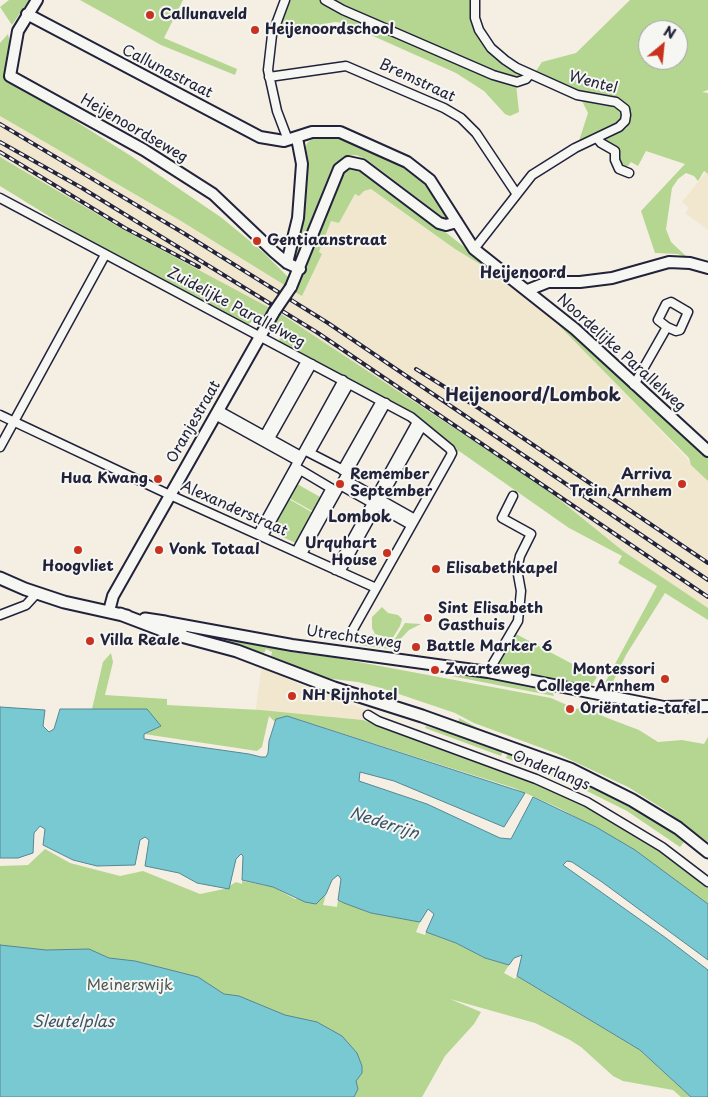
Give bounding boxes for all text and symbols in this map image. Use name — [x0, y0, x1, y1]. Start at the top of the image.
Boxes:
place label: Callunaveld — [160, 6, 247, 24]
marker: Callunaveld — [144, 9, 156, 21]
north arrow — [638, 20, 688, 70]
text: N — [660, 20, 680, 44]
place label: Heijenoordschool — [265, 21, 394, 39]
marker: Heijenoordschool — [249, 24, 261, 36]
street label: Callunastraat — [119, 41, 215, 103]
street label: Bremstraat — [376, 56, 458, 106]
street label: Wentel — [567, 68, 619, 98]
street label: Heijenoordseweg — [77, 91, 191, 167]
place label: Gentiaanstraat — [267, 232, 387, 250]
marker: Gentiaanstraat — [251, 235, 263, 247]
street label: Zuidelijke Parallelweg — [164, 264, 308, 352]
district label: Heijenoord — [480, 264, 566, 284]
street label: Noordelijke Parallelweg — [553, 290, 689, 416]
street label: Oranjestraat — [163, 378, 225, 466]
district label: Heijenoord/Lombok — [445, 385, 621, 407]
place label: Remember September — [350, 466, 432, 501]
place label: Arriva Trein Arnhem — [569, 466, 672, 501]
place label: Hua Kwang — [61, 470, 148, 488]
marker: Hua Kwang — [152, 473, 164, 485]
street label: Alexanderstraat — [178, 477, 290, 541]
marker: Remember September — [334, 478, 346, 490]
marker: Arriva Trein Arnhem — [676, 478, 688, 490]
district label: Lombok — [328, 508, 392, 528]
place label: Urquhart House — [305, 535, 377, 570]
place label: Vonk Totaal — [169, 541, 260, 559]
marker: Hoogvliet — [72, 544, 84, 556]
marker: Vonk Totaal — [153, 544, 165, 556]
marker: Urquhart House — [381, 547, 393, 559]
place label: Hoogvliet — [42, 558, 114, 576]
place label: Elisabethkapel — [446, 560, 558, 578]
marker: Elisabethkapel — [430, 563, 442, 575]
place label: Sint Elisabeth Gasthuis — [438, 600, 543, 635]
marker: Sint Elisabeth Gasthuis — [422, 612, 434, 624]
street label: Utrechtseweg — [305, 622, 403, 654]
place label: Villa Reale — [100, 632, 180, 650]
marker: Villa Reale — [84, 635, 96, 647]
place label: Battle Marker 6 — [426, 638, 552, 656]
marker: Battle Marker 6 — [410, 641, 422, 653]
place label: Zwarteweg — [445, 661, 530, 679]
place label: Montessori College Arnhem — [536, 661, 655, 696]
marker: Zwarteweg — [429, 664, 441, 676]
marker: Montessori College Arnhem — [659, 673, 671, 685]
place label: NH Rijnhotel — [302, 687, 397, 705]
marker: NH Rijnhotel — [286, 690, 298, 702]
place label: Oriëntatie-tafel — [580, 700, 700, 718]
marker: Oriëntatie-tafel — [564, 703, 576, 715]
street label: Onderlangs — [510, 747, 592, 795]
water label: Nederrijn — [347, 804, 421, 844]
park label: Meinerswijk — [87, 977, 173, 995]
water label: Sleutelplas — [32, 1013, 114, 1033]

